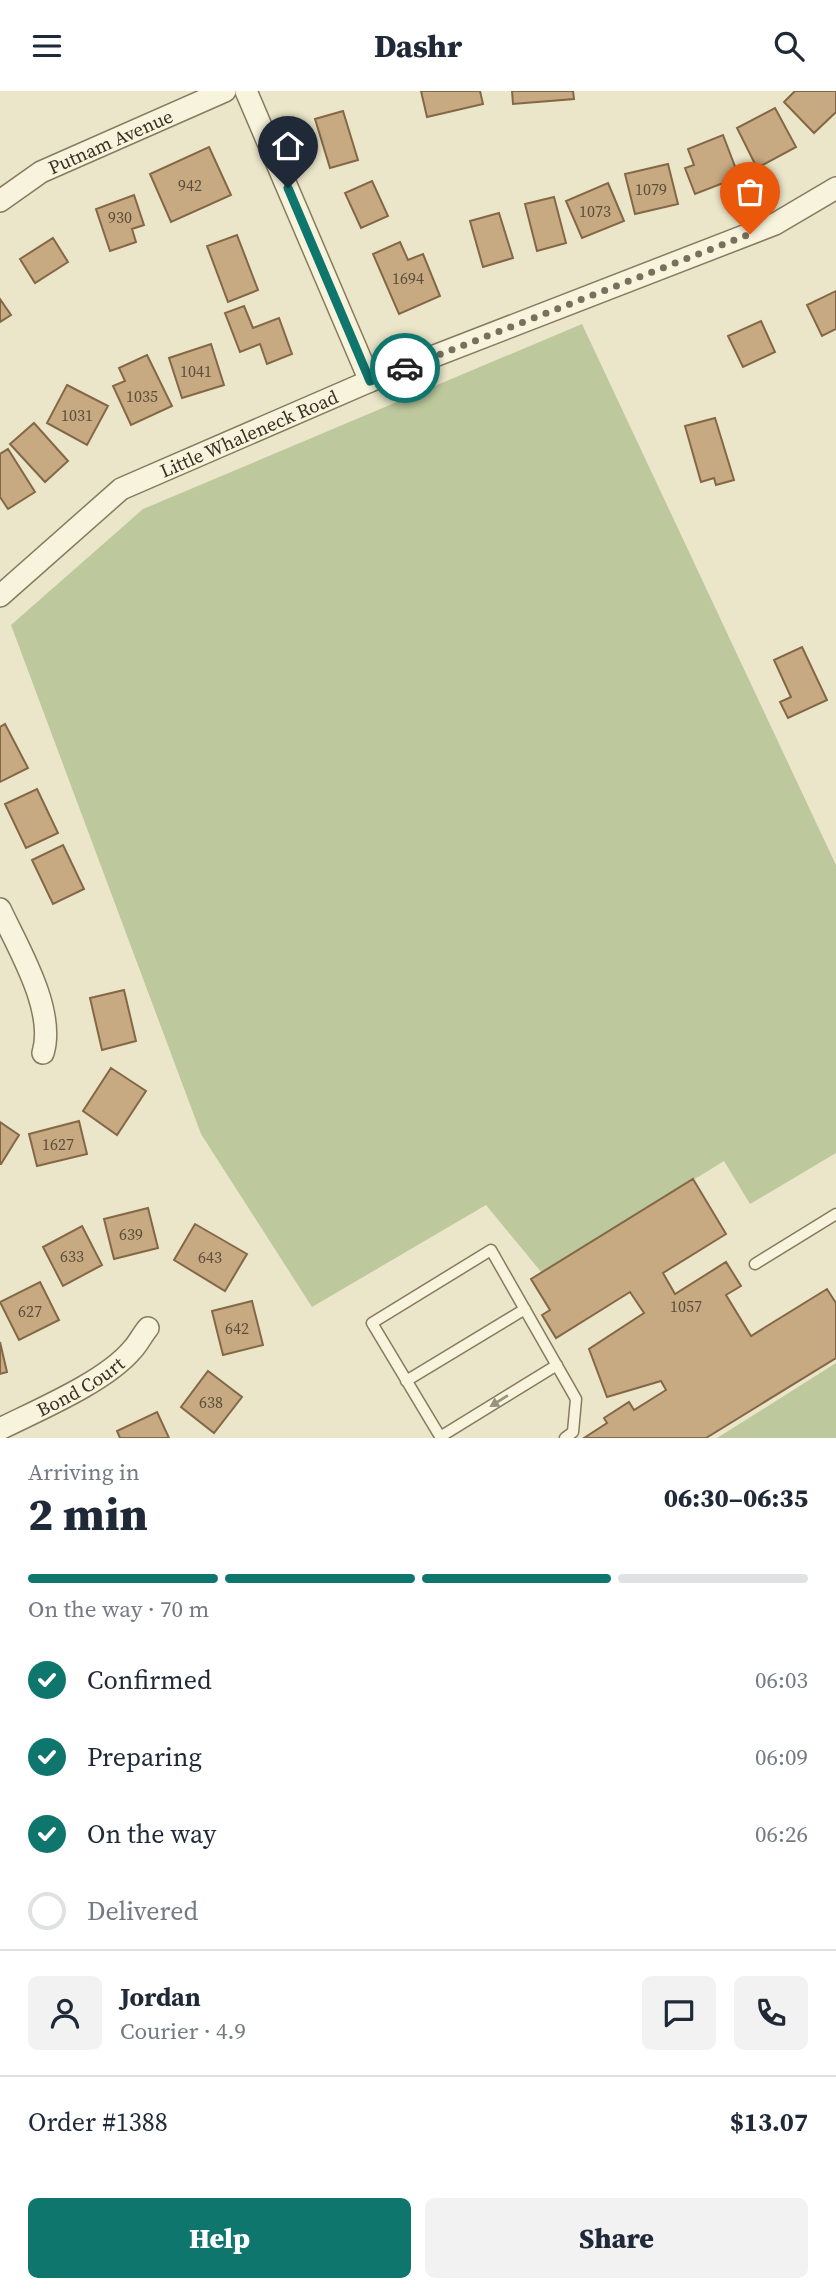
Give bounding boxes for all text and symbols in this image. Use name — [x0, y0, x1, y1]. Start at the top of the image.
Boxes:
text: Dashr — [374, 24, 462, 68]
icon: menu — [28, 27, 66, 65]
icon: search — [770, 27, 808, 65]
street label: Putnam Avenue — [44, 103, 177, 180]
pin — [258, 116, 318, 188]
icon: home — [269, 127, 307, 165]
pin — [720, 162, 780, 234]
icon: bag — [731, 173, 769, 211]
house number: 942 — [178, 174, 202, 196]
house number: 1079 — [635, 178, 667, 200]
house number: 1073 — [579, 200, 611, 222]
house number: 930 — [108, 206, 132, 228]
house number: 1694 — [392, 267, 424, 289]
courier — [370, 333, 440, 403]
icon: car — [386, 349, 424, 387]
house number: 1041 — [180, 360, 212, 382]
street label: Little Whaleneck Road — [156, 383, 342, 484]
house number: 1035 — [126, 385, 158, 407]
house number: 1031 — [61, 404, 93, 426]
house number: 1627 — [42, 1133, 74, 1155]
house number: 639 — [119, 1223, 143, 1245]
house number: 633 — [60, 1245, 84, 1267]
house number: 643 — [198, 1246, 222, 1268]
house number: 1057 — [670, 1295, 702, 1317]
house number: 627 — [18, 1300, 42, 1322]
house number: 642 — [225, 1317, 249, 1339]
street label: Bond Court — [32, 1350, 130, 1422]
house number: 638 — [199, 1391, 223, 1413]
one-way arrow — [489, 1394, 509, 1407]
text: Arriving in — [28, 1456, 140, 1488]
text: 06:30–06:35 — [664, 1480, 808, 1516]
text: 2 min — [28, 1482, 148, 1545]
text: On the way · 70 m — [28, 1593, 209, 1625]
icon: check — [28, 1661, 66, 1699]
text: Confirmed — [87, 1662, 212, 1698]
text: 06:03 — [755, 1664, 808, 1696]
icon: check — [28, 1738, 66, 1776]
text: Preparing — [87, 1739, 202, 1775]
text: 06:09 — [755, 1741, 808, 1773]
icon: check — [28, 1815, 66, 1853]
text: On the way — [87, 1816, 216, 1852]
text: 06:26 — [755, 1818, 808, 1850]
text: Delivered — [87, 1893, 198, 1929]
button: person — [28, 1976, 102, 2050]
button: chat — [642, 1976, 716, 2050]
button: phone — [734, 1976, 808, 2050]
text: Jordan — [120, 1979, 201, 2015]
text: Courier · 4.9 — [120, 2015, 246, 2047]
text: Order #1388 — [28, 2104, 168, 2140]
text: $13.07 — [730, 2104, 808, 2140]
button: Help — [28, 2198, 411, 2278]
button: Share — [425, 2198, 808, 2278]

